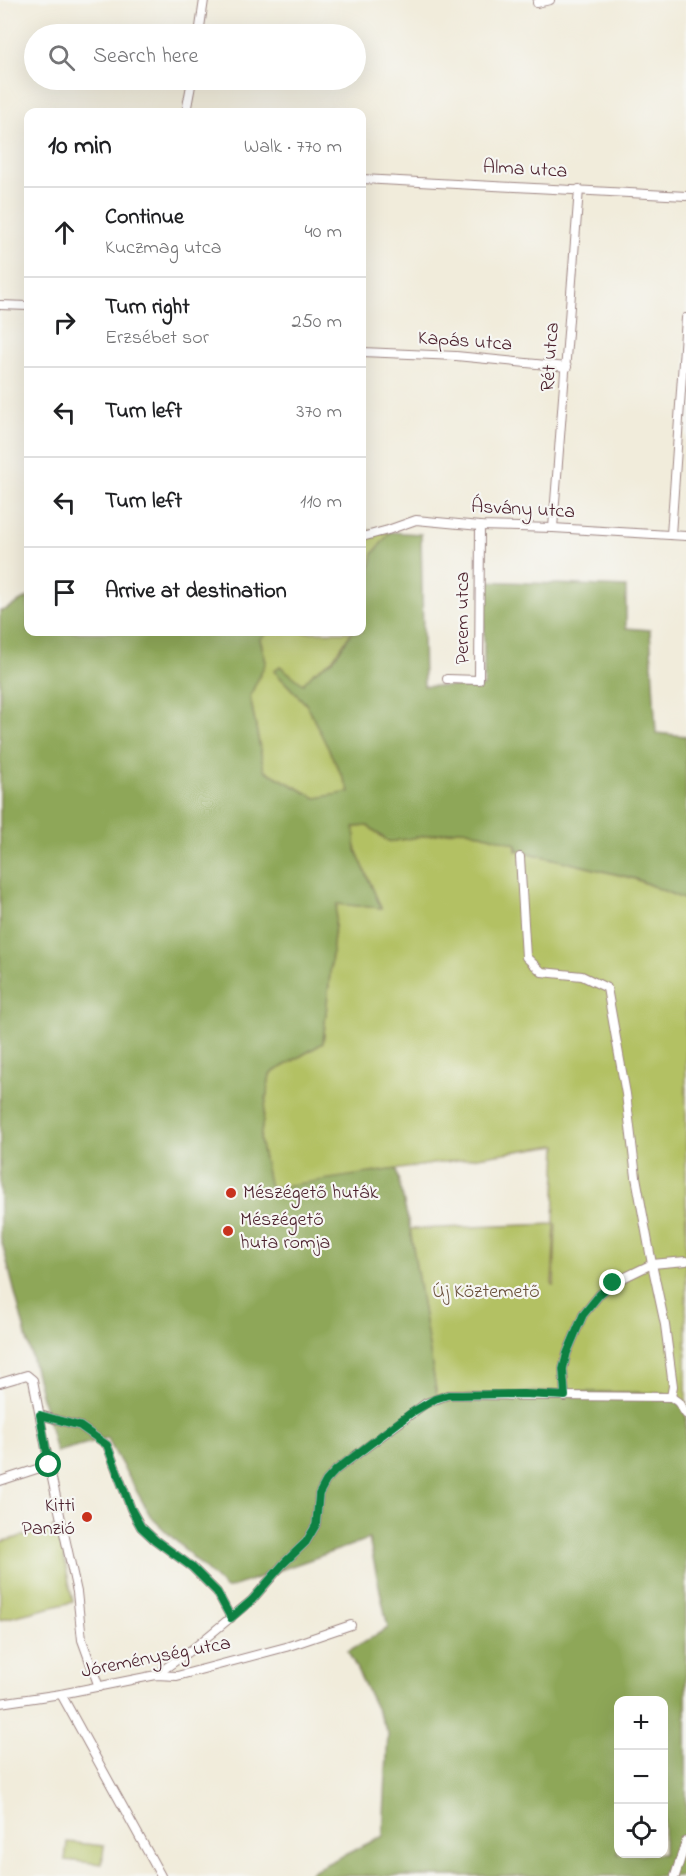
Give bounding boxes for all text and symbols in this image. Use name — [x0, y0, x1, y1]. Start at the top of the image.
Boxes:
search box — [24, 24, 366, 90]
icon: search — [45, 41, 78, 74]
text: Search here — [93, 41, 198, 73]
text: 10 min — [48, 128, 112, 166]
text: Walk · 770 m — [244, 133, 342, 162]
street label: Alma utca — [482, 153, 568, 187]
text: Continue — [105, 202, 184, 234]
icon: ahead — [48, 216, 81, 249]
text: 40 m — [305, 218, 342, 247]
text: Kuczmag utca — [105, 234, 221, 263]
text: Turn right — [105, 292, 190, 324]
icon: right — [48, 306, 81, 339]
text: 250 m — [291, 308, 342, 337]
street label: Rét utca — [534, 321, 568, 393]
text: Erzsébet sor — [105, 324, 209, 353]
street label: Kapás utca — [417, 324, 513, 360]
icon: left — [48, 396, 81, 429]
text: Turn left — [105, 396, 182, 428]
text: 370 m — [296, 398, 342, 427]
icon: left — [48, 486, 81, 519]
text: Turn left — [105, 486, 182, 518]
text: 110 m — [300, 488, 342, 517]
street label: Ásvány utca — [470, 493, 576, 527]
street label: Perem utca — [449, 572, 478, 664]
icon: arrive — [48, 576, 81, 609]
text: Arrive at destination — [105, 576, 287, 608]
place label: Mészégető huták — [243, 1179, 378, 1209]
marker: Mészégető huták — [224, 1186, 238, 1200]
place label: Mészégető huta romja — [240, 1206, 330, 1258]
marker: Mészégető huta romja — [221, 1224, 235, 1238]
route end — [599, 1269, 625, 1295]
park label: Új Köztemető — [432, 1278, 540, 1307]
route start — [35, 1451, 61, 1477]
place label: Kitti Panzió — [22, 1492, 75, 1544]
marker: Kitti Panzió — [80, 1510, 94, 1524]
street label: Jóreménység utca — [79, 1629, 233, 1688]
map controls — [614, 1696, 668, 1858]
button: + — [614, 1696, 668, 1750]
button: − — [614, 1750, 668, 1804]
button: locate — [614, 1804, 668, 1858]

